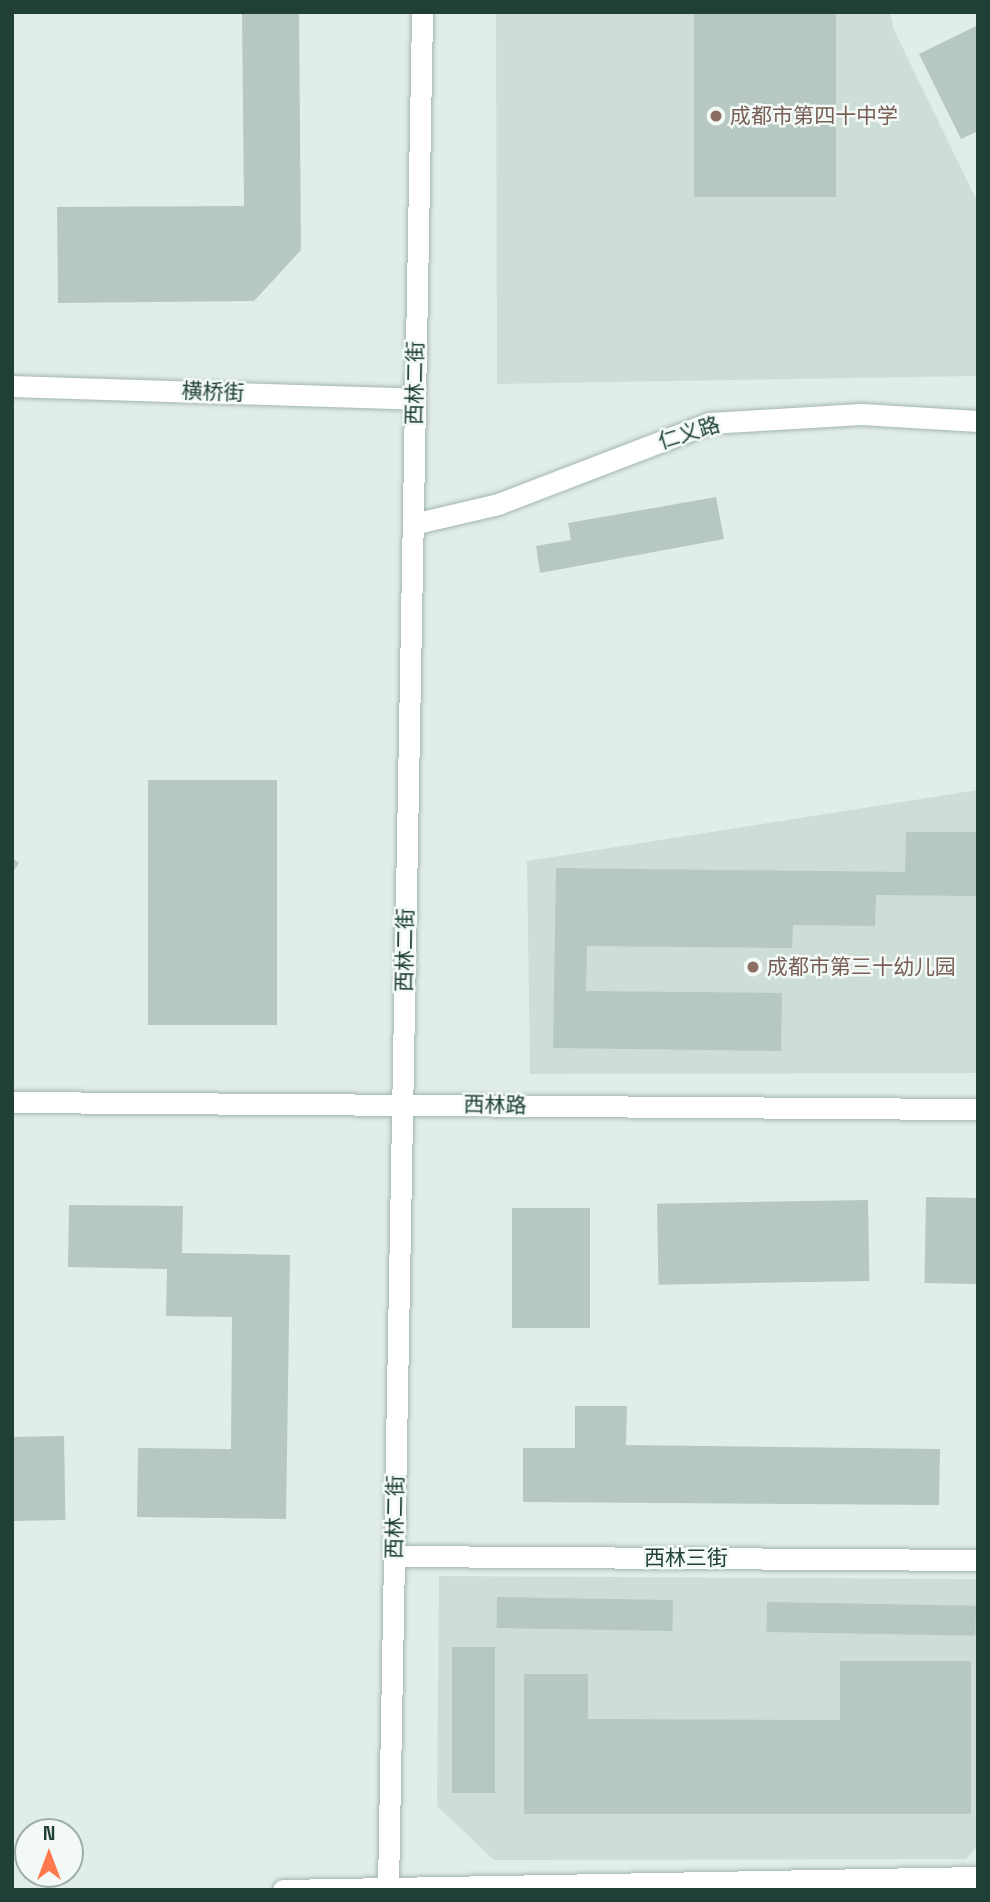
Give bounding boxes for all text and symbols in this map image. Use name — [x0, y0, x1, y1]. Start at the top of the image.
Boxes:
place label: 成都市第四十中学 — [730, 103, 898, 129]
marker: 成都市第四十中学 — [708, 108, 724, 124]
street label: 西林二街 — [402, 341, 428, 425]
street label: 横桥街 — [181, 378, 245, 406]
street label: 仁义路 — [655, 412, 723, 454]
street label: 西林二街 — [392, 908, 418, 992]
place label: 成都市第三十幼儿园 — [767, 954, 956, 980]
marker: 成都市第三十幼儿园 — [745, 959, 761, 975]
street label: 西林路 — [463, 1092, 527, 1118]
street label: 西林二街 — [382, 1475, 408, 1559]
street label: 西林三街 — [644, 1545, 728, 1571]
north arrow — [14, 1818, 84, 1888]
text: N — [43, 1821, 55, 1846]

